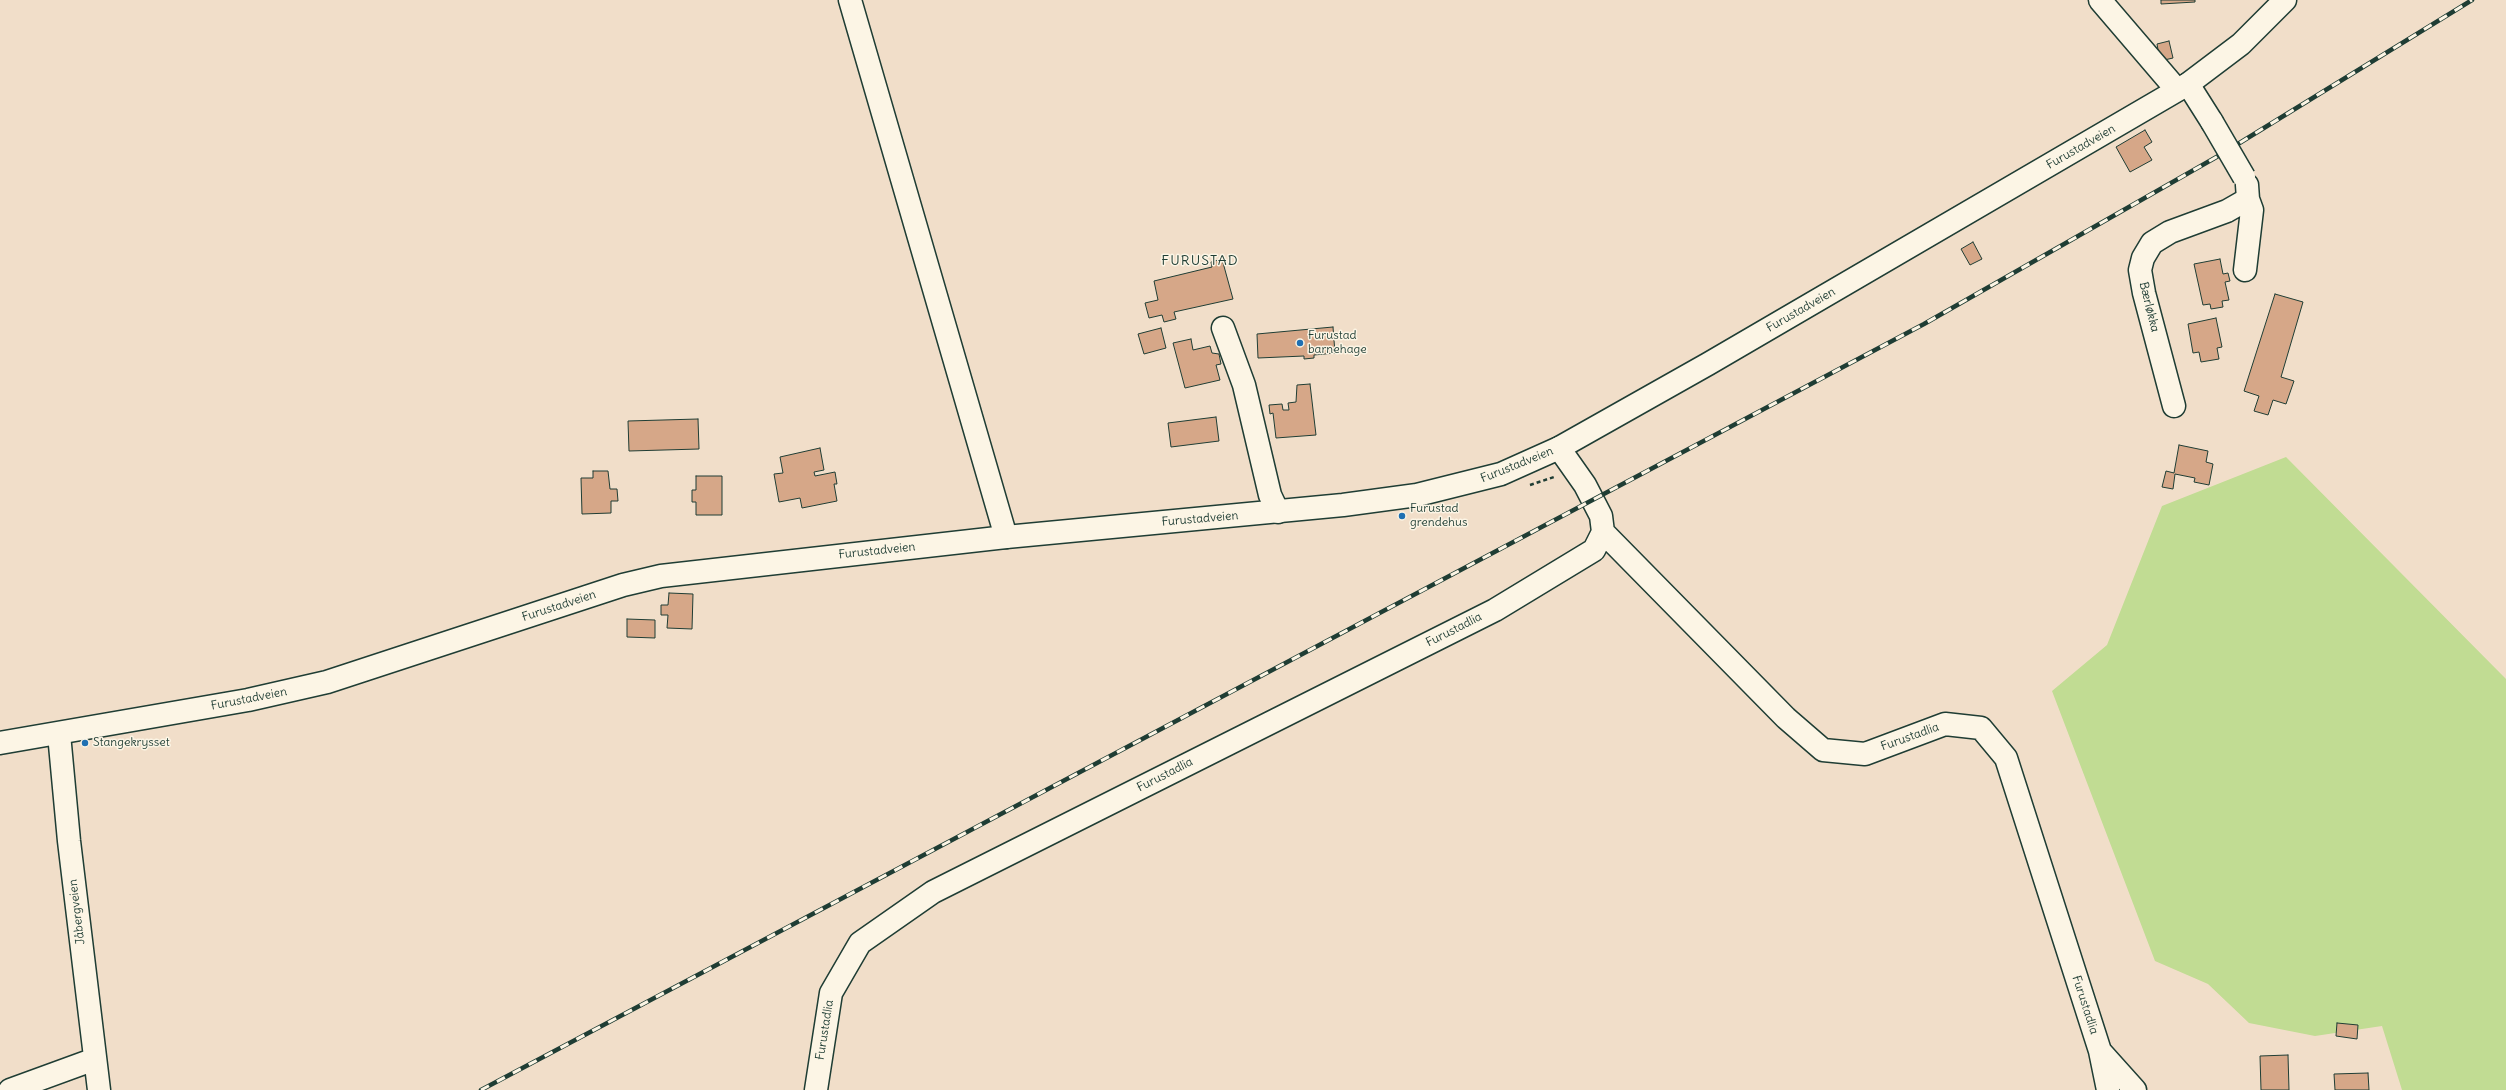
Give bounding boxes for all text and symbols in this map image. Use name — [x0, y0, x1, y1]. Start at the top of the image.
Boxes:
street label: Furustadveien — [2044, 122, 2118, 172]
district label: FURUSTAD — [1161, 253, 1239, 269]
street label: Bærløkka — [2136, 280, 2162, 334]
street label: Furustadveien — [1764, 285, 1838, 335]
place label: Furustad barnehage — [1308, 329, 1367, 357]
marker: Furustad barnehage — [1295, 338, 1305, 348]
street label: Furustadveien — [1479, 444, 1555, 486]
place label: Furustad grendehus — [1410, 502, 1467, 530]
street label: Furustadveien — [1161, 508, 1239, 530]
marker: Furustad grendehus — [1397, 511, 1407, 521]
street label: Furustadveien — [838, 540, 916, 562]
street label: Furustadveien — [520, 587, 598, 625]
street label: Furustadlia — [1424, 610, 1484, 650]
street label: Furustadveien — [210, 685, 288, 713]
street label: Furustadlia — [1879, 720, 1941, 754]
place label: Stangekrysset — [93, 736, 170, 750]
marker: Stangekrysset — [80, 738, 90, 748]
street label: Furustadlia — [1135, 755, 1195, 795]
street label: Jåbergveien — [66, 878, 88, 946]
street label: Furustadlia — [2069, 974, 2101, 1036]
street label: Furustadlia — [813, 999, 837, 1061]

